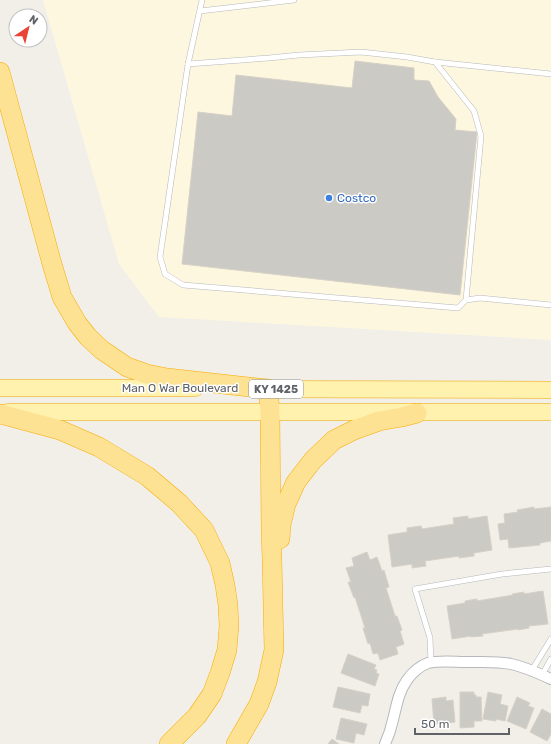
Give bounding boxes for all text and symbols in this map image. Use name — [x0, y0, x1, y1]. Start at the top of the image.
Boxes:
north arrow — [8, 8, 48, 48]
text: N — [26, 13, 40, 28]
place label: Costco — [337, 191, 376, 205]
marker: Costco — [324, 193, 334, 203]
road number: KY 1425 — [249, 380, 303, 398]
street label: Man O War Boulevard — [122, 381, 238, 395]
scale bar — [415, 710, 509, 736]
text: 50 m — [421, 717, 449, 731]

